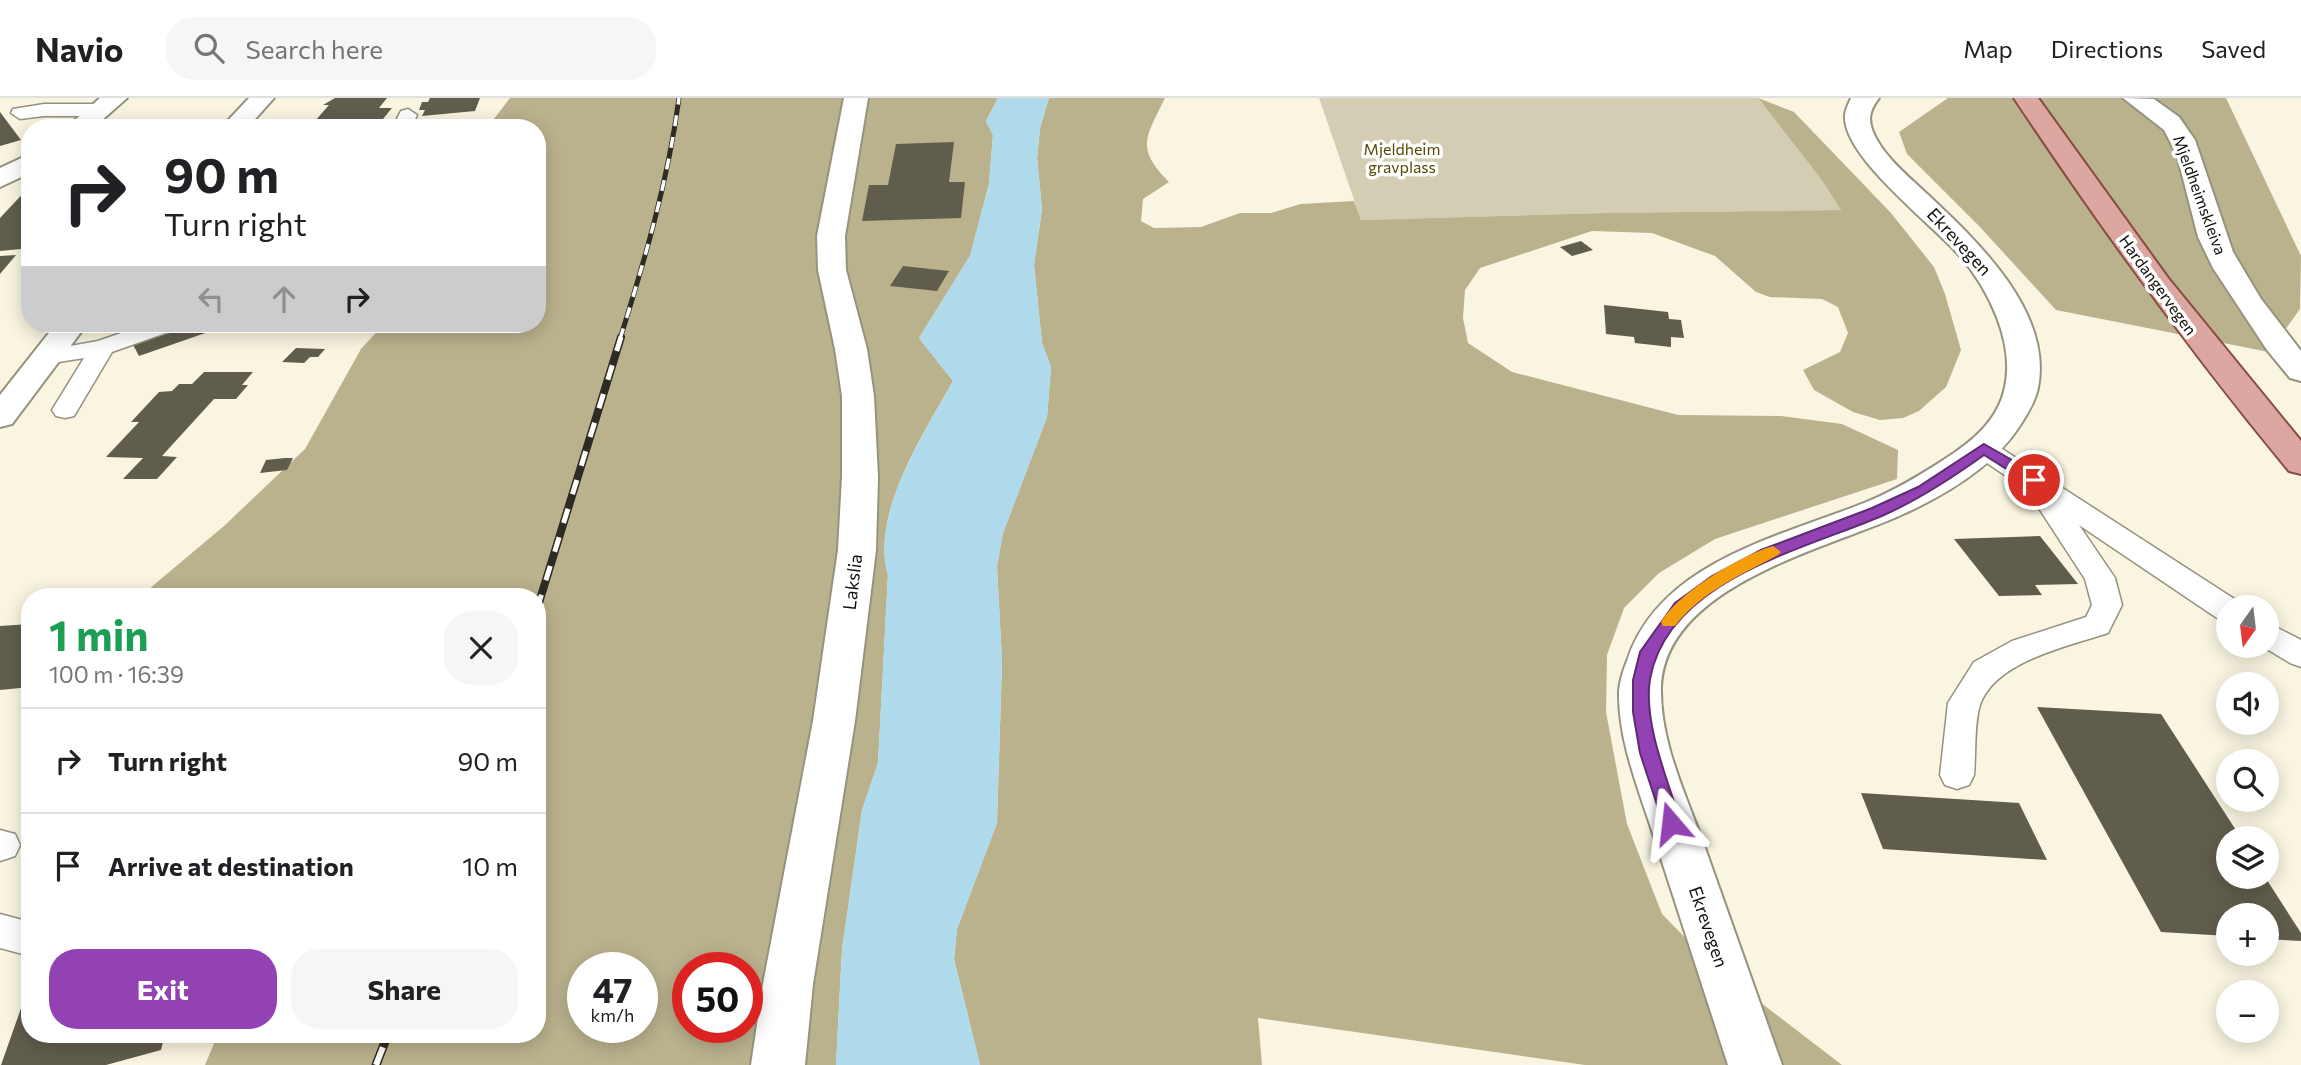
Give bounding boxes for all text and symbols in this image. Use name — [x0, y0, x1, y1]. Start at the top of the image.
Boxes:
search box — [166, 17, 656, 80]
text: Navio — [35, 28, 124, 69]
icon: search — [190, 29, 228, 67]
text: Search here — [246, 33, 383, 64]
text: Map — [1963, 34, 2013, 63]
text: Directions — [2051, 34, 2163, 63]
text: Saved — [2201, 34, 2266, 63]
street label: Mjeldheimskleiva — [2170, 132, 2231, 257]
park label: Mjeldheim gravplass — [1364, 139, 1440, 176]
text: 90 m — [164, 143, 279, 203]
icon: right — [49, 147, 140, 238]
text: Turn right — [164, 203, 307, 243]
street label: Ekrevegen — [1923, 203, 1997, 280]
street label: Hardangervegen — [2116, 231, 2201, 338]
icon: left — [192, 280, 230, 318]
icon: ahead — [265, 280, 303, 318]
icon: right — [338, 280, 376, 318]
pin — [2004, 450, 2064, 510]
icon: arrive — [2015, 461, 2053, 499]
street label: Lakslia — [838, 553, 866, 611]
north arrow — [2216, 595, 2278, 658]
map controls — [2216, 595, 2279, 1043]
text: 1 min — [49, 608, 149, 660]
button: close — [444, 611, 518, 685]
text: 100 m · 16:39 — [49, 660, 184, 688]
button: sound — [2216, 672, 2279, 735]
icon: right — [49, 742, 87, 780]
text: Turn right — [108, 745, 227, 776]
text: 90 m — [458, 745, 518, 776]
button: search — [2216, 749, 2279, 812]
position arrow — [1634, 786, 1708, 860]
button: layers — [2216, 826, 2279, 889]
icon: arrive — [49, 847, 87, 885]
text: Arrive at destination — [108, 850, 354, 881]
text: 10 m — [462, 850, 518, 881]
street label: Ekrevegen — [1685, 883, 1733, 970]
button: + — [2216, 903, 2279, 966]
button: Exit — [49, 949, 277, 1029]
button: Share — [291, 949, 518, 1029]
speed limit sign: 50 — [672, 952, 763, 1043]
text: 47 — [592, 967, 633, 1010]
button: − — [2216, 980, 2279, 1043]
text: km/h — [591, 1004, 634, 1026]

